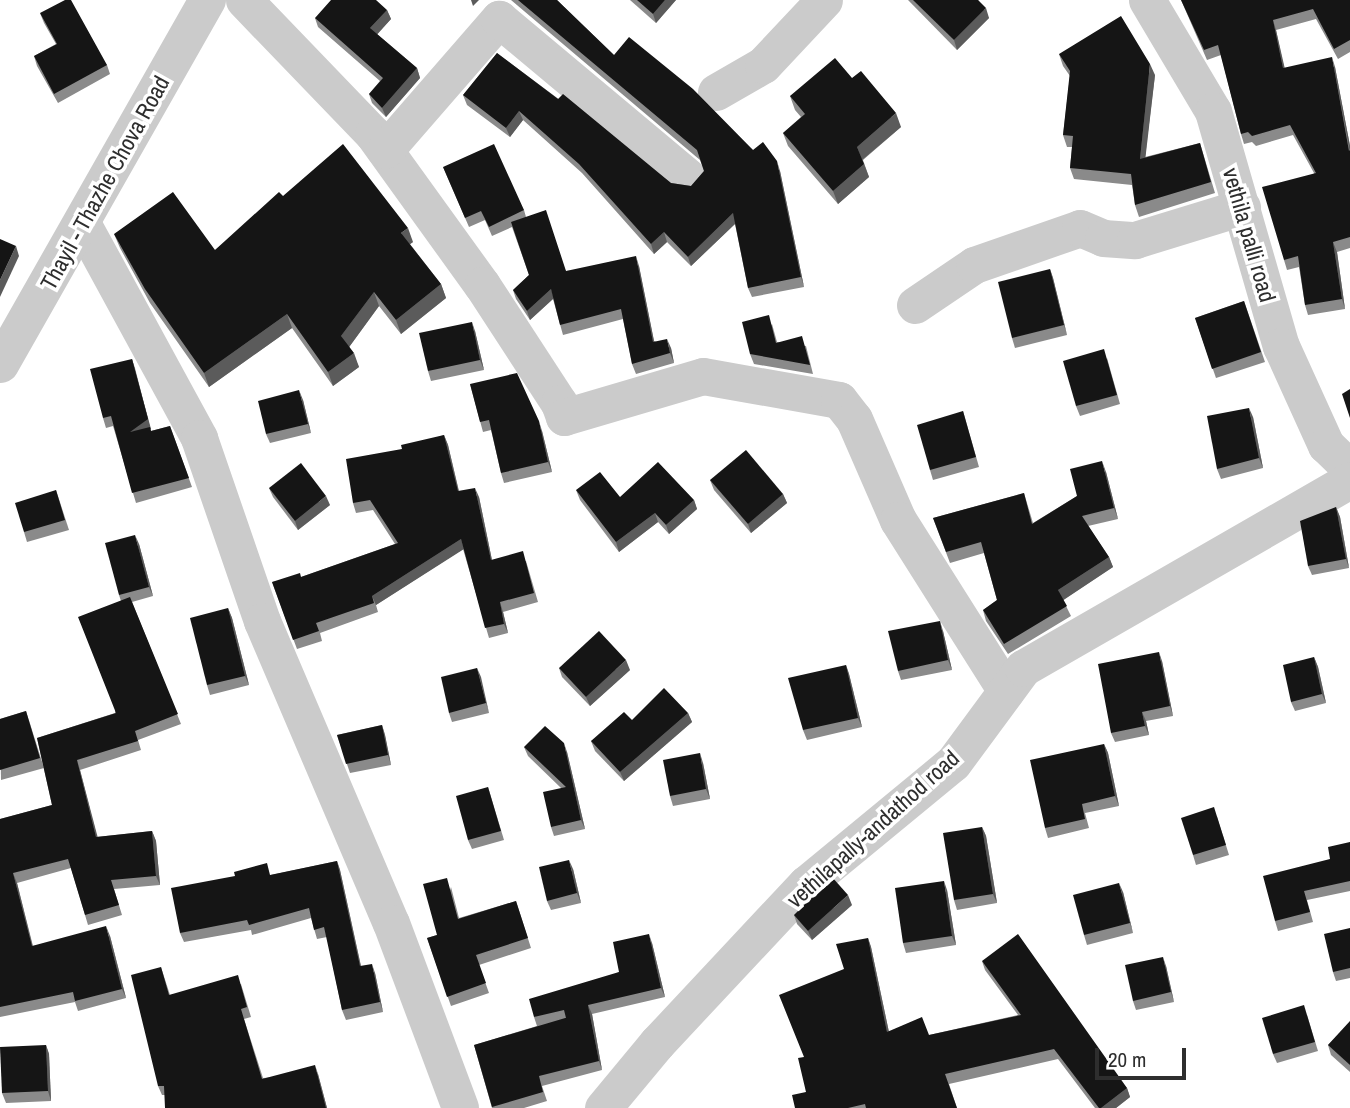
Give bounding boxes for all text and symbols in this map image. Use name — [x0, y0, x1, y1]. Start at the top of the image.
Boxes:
street label: Thayil - Thazhe Chova Road — [34, 71, 176, 295]
street label: vethila palli road — [1217, 165, 1281, 305]
street label: vethilapally-andathod road — [781, 744, 965, 914]
scale bar — [1098, 1034, 1189, 1078]
text: 20 m — [1108, 1045, 1146, 1074]

